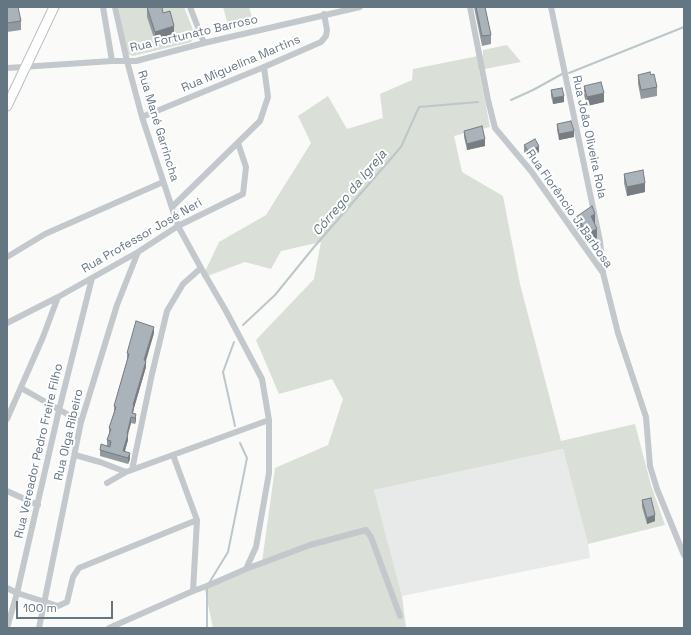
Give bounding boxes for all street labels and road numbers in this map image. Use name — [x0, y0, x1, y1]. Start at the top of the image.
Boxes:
street label: Rua Fortunato Barroso — [129, 12, 259, 56]
street label: Rua Miguelina Martins — [179, 32, 303, 96]
street label: Rua Mané Garrincha — [134, 69, 182, 183]
street label: Rua João Oliveira Rola — [569, 74, 609, 200]
street label: Rua Florêncio J. Barbosa — [523, 147, 615, 271]
street label: Rua Professor José Neri — [79, 196, 205, 276]
street label: Rua Vereador Pedro Freire Filho — [12, 362, 66, 540]
street label: Rua Olga Ribeiro — [51, 388, 87, 482]

